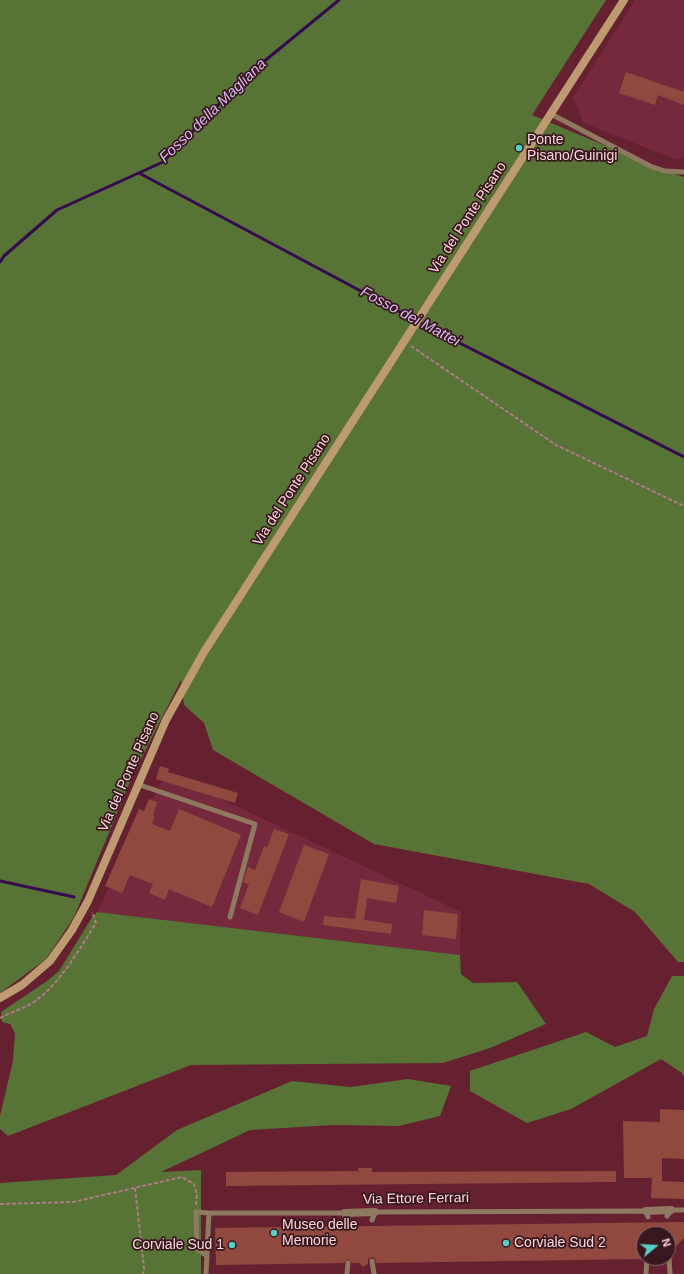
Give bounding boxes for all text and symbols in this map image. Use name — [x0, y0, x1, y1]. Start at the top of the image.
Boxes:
water label: Fosso della Magliana — [156, 55, 270, 167]
place label: Ponte Pisano/Guinigi — [527, 132, 617, 164]
marker: Ponte Pisano/Guinigi — [514, 143, 524, 153]
street label: Via del Ponte Pisano — [426, 159, 510, 277]
water label: Fosso dei Mattei — [357, 283, 463, 351]
street label: Via del Ponte Pisano — [250, 431, 334, 549]
street label: Via del Ponte Pisano — [95, 709, 163, 835]
street label: Via Ettore Ferrari — [363, 1190, 469, 1208]
place label: Museo delle Memorie — [282, 1217, 357, 1250]
north arrow — [636, 1226, 676, 1266]
marker: Museo delle Memorie — [269, 1228, 279, 1238]
place label: Corviale Sud 2 — [514, 1235, 606, 1251]
place label: Corviale Sud 1 — [132, 1237, 224, 1253]
text: N — [660, 1237, 673, 1248]
marker: Corviale Sud 2 — [501, 1238, 511, 1248]
marker: Corviale Sud 1 — [227, 1240, 237, 1250]

